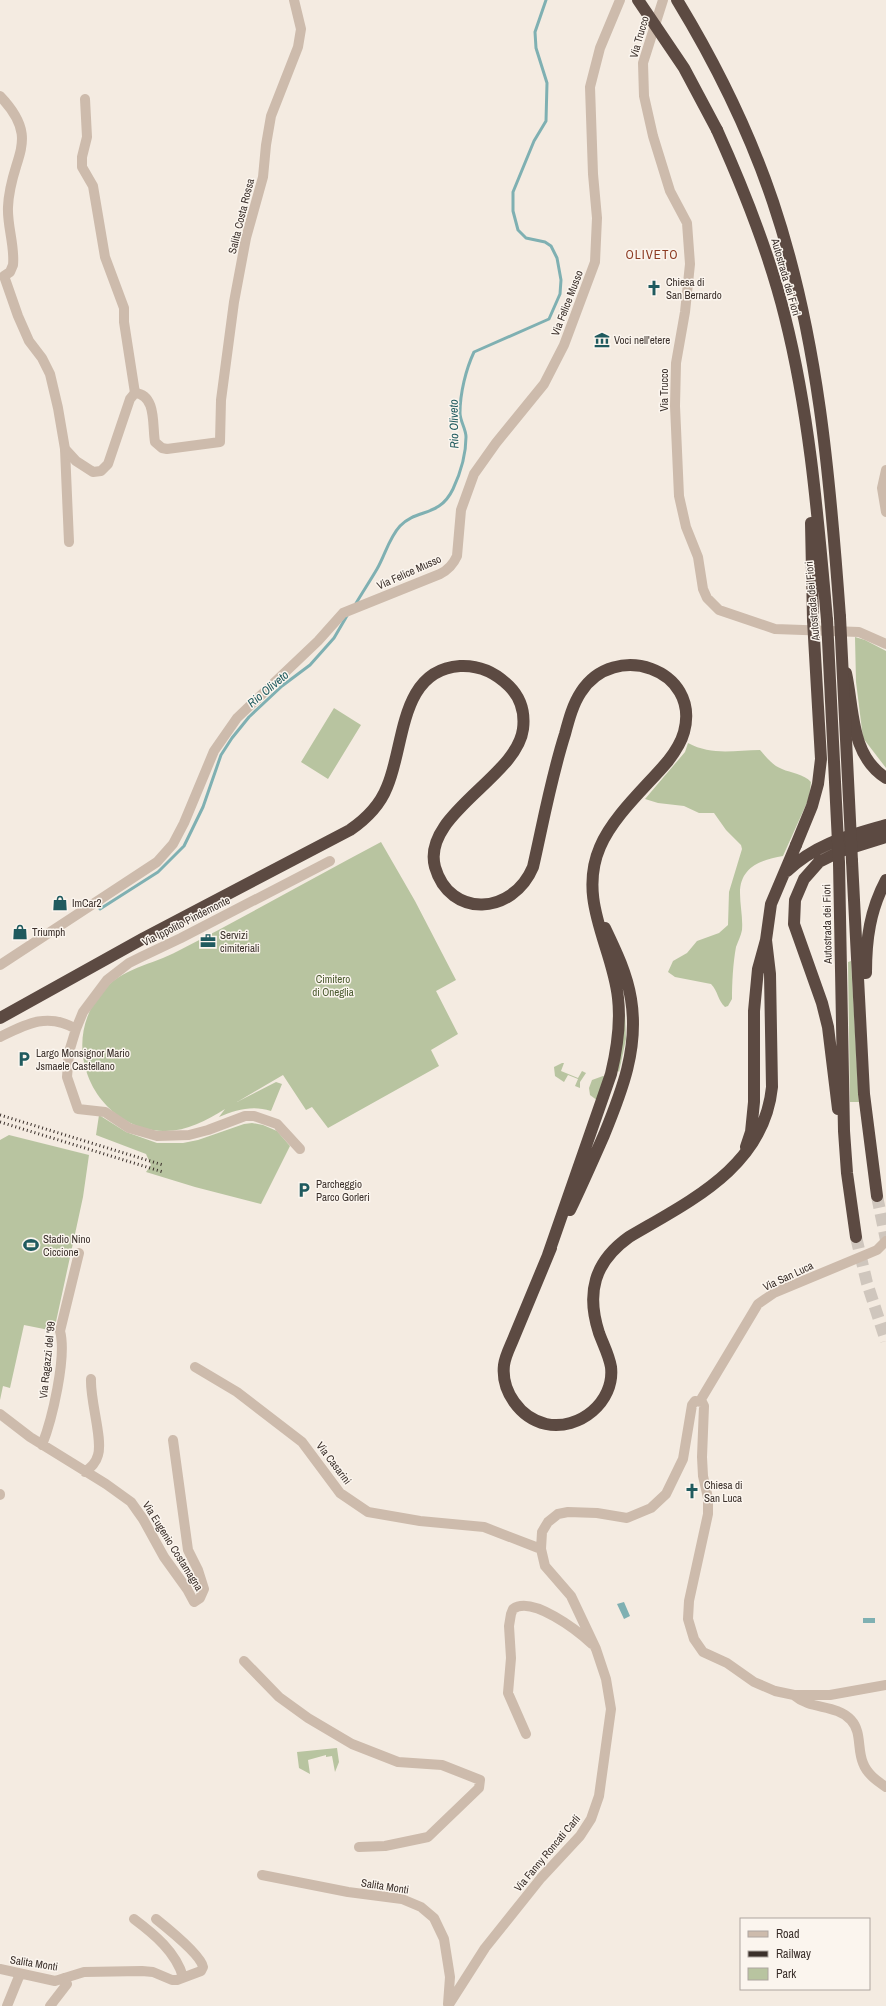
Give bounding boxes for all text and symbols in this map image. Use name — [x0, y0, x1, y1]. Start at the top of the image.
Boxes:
street label: Via Trucco — [626, 14, 652, 60]
street label: Salita Costa Rossa — [225, 177, 257, 255]
street label: Autostrada dei Fiori — [768, 236, 804, 317]
district label: OLIVETO — [625, 246, 679, 263]
street label: Via Felice Musso — [548, 268, 586, 338]
place label: Chiesa di San Bernardo — [666, 275, 722, 302]
church icon: Chiesa di San Bernardo — [645, 279, 663, 297]
museum icon: Voci nell'etere — [593, 331, 611, 349]
place label: Voci nell'etere — [614, 333, 670, 347]
street label: Via Trucco — [657, 369, 671, 411]
water label: Rio Oliveto — [446, 399, 462, 449]
street label: Via Felice Musso — [375, 552, 443, 592]
street label: Autostrada dei Fiori — [802, 561, 823, 642]
water label: Rio Oliveto — [244, 667, 292, 711]
street label: Autostrada dei Fiori — [819, 884, 835, 965]
street label: Via Ippolito Pindemonte — [140, 893, 232, 949]
shop icon: ImCar2 — [51, 894, 69, 912]
place label: ImCar2 — [72, 896, 102, 910]
shop icon: Triumph — [11, 923, 29, 941]
place label: Triumph — [32, 925, 65, 939]
place label: Servizi cimiteriali — [220, 928, 260, 955]
office icon: Servizi cimiteriali — [199, 932, 217, 950]
park label: Cimitero di Oneglia — [312, 972, 354, 999]
place label: Largo Monsignor Mario Jsmaele Castellano — [36, 1046, 130, 1073]
parking icon: Largo Monsignor Mario Jsmaele Castellano — [15, 1050, 33, 1068]
place label: Parcheggio Parco Gorleri — [316, 1177, 370, 1204]
parking icon: Parcheggio Parco Gorleri — [295, 1181, 313, 1199]
place label: Stadio Nino Ciccione — [43, 1232, 91, 1259]
sports icon: Stadio Nino Ciccione — [22, 1236, 40, 1254]
street label: Via San Luca — [761, 1258, 815, 1294]
street label: Via Ragazzi del '99 — [36, 1321, 58, 1399]
street label: Via Casarini — [313, 1439, 355, 1487]
place label: Chiesa di San Luca — [704, 1478, 743, 1505]
church icon: Chiesa di San Luca — [683, 1482, 701, 1500]
street label: Via Eugenio Costamagna — [140, 1499, 206, 1593]
street label: Via Fanny Roncati Carli — [511, 1812, 583, 1894]
street label: Salita Monti — [360, 1875, 410, 1897]
legend — [740, 1918, 870, 1990]
text: Road — [776, 1926, 800, 1942]
text: Railway — [776, 1946, 811, 1962]
street label: Salita Monti — [9, 1952, 59, 1974]
text: Park — [776, 1966, 796, 1982]

